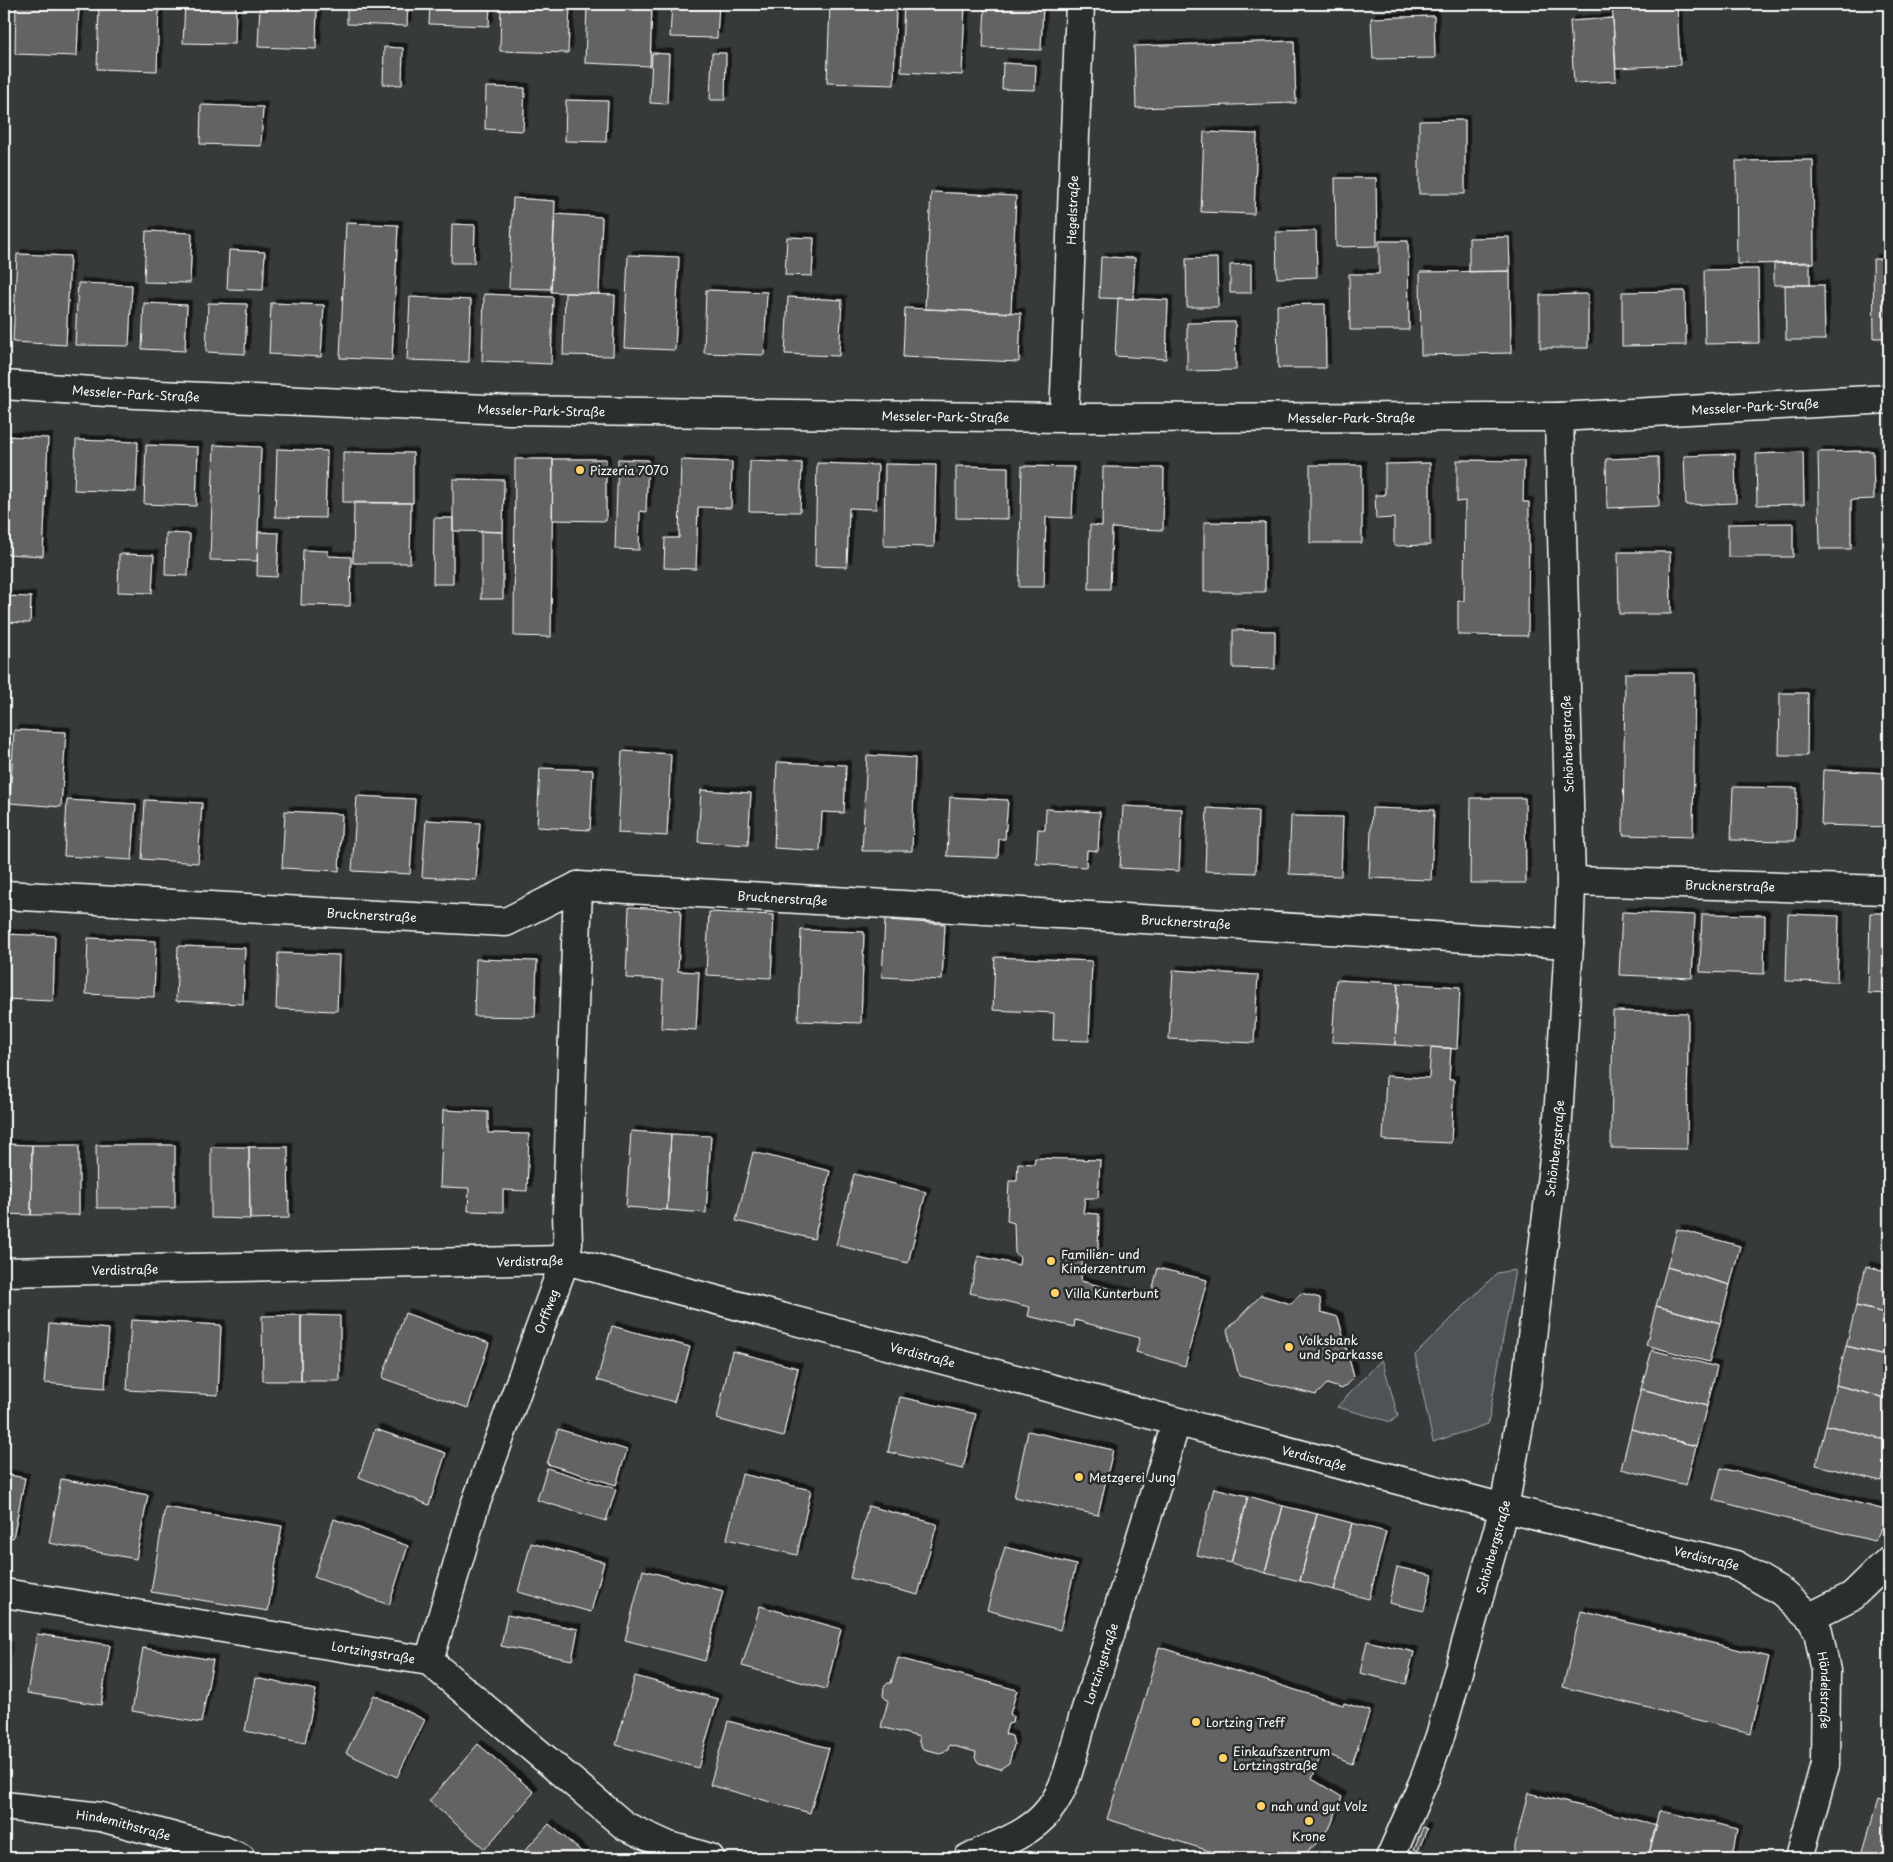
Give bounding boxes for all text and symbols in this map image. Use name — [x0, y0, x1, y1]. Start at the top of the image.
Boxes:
street label: Hegelstraße — [1062, 175, 1082, 245]
street label: Messeler-Park-Straße — [71, 381, 200, 406]
street label: Messeler-Park-Straße — [1691, 394, 1819, 419]
street label: Messeler-Park-Straße — [477, 400, 605, 420]
street label: Messeler-Park-Straße — [881, 406, 1009, 426]
street label: Messeler-Park-Straße — [1287, 408, 1415, 427]
place label: Pizzeria 7070 — [590, 461, 669, 479]
marker: Pizzeria 7070 — [574, 464, 586, 476]
street label: Schönbergstraße — [1556, 695, 1578, 793]
street label: Brucknerstraße — [1685, 875, 1775, 896]
street label: Brucknerstraße — [737, 886, 828, 910]
street label: Brucknerstraße — [326, 903, 417, 926]
street label: Brucknerstraße — [1140, 910, 1231, 933]
street label: Schönbergstraße — [1540, 1099, 1568, 1198]
place label: Familien- und Kinderzentrum — [1061, 1245, 1146, 1277]
street label: Verdistraße — [496, 1251, 563, 1270]
marker: Familien- und Kinderzentrum — [1045, 1255, 1057, 1267]
street label: Verdistraße — [91, 1260, 159, 1279]
place label: Villa Kunterbunt — [1065, 1284, 1159, 1302]
street label: Orffweg — [530, 1286, 563, 1336]
marker: Villa Kunterbunt — [1049, 1287, 1061, 1299]
place label: Volksbank und Sparkasse — [1299, 1331, 1383, 1363]
street label: Verdistraße — [888, 1337, 957, 1372]
marker: Volksbank und Sparkasse — [1283, 1341, 1295, 1353]
street label: Verdistraße — [1280, 1441, 1349, 1475]
place label: Metzgerei Jung — [1089, 1468, 1176, 1486]
marker: Metzgerei Jung — [1073, 1471, 1085, 1483]
street label: Schönbergstraße — [1471, 1499, 1514, 1596]
street label: Verdistraße — [1672, 1541, 1741, 1574]
street label: Lortzingstraße — [1079, 1621, 1122, 1707]
street label: Lortzingstraße — [330, 1637, 416, 1668]
street label: Händelstraße — [1813, 1650, 1835, 1729]
place label: Lortzing Treff — [1206, 1713, 1286, 1731]
marker: Lortzing Treff — [1190, 1716, 1202, 1728]
place label: Einkaufszentrum Lortzingstraße — [1233, 1742, 1330, 1774]
marker: Einkaufszentrum Lortzingstraße — [1217, 1752, 1229, 1764]
place label: nah und gut Volz — [1271, 1797, 1368, 1815]
marker: nah und gut Volz — [1255, 1800, 1267, 1812]
street label: Hindemithstraße — [75, 1805, 173, 1845]
marker: Krone — [1303, 1815, 1315, 1827]
place label: Krone — [1292, 1827, 1326, 1845]

